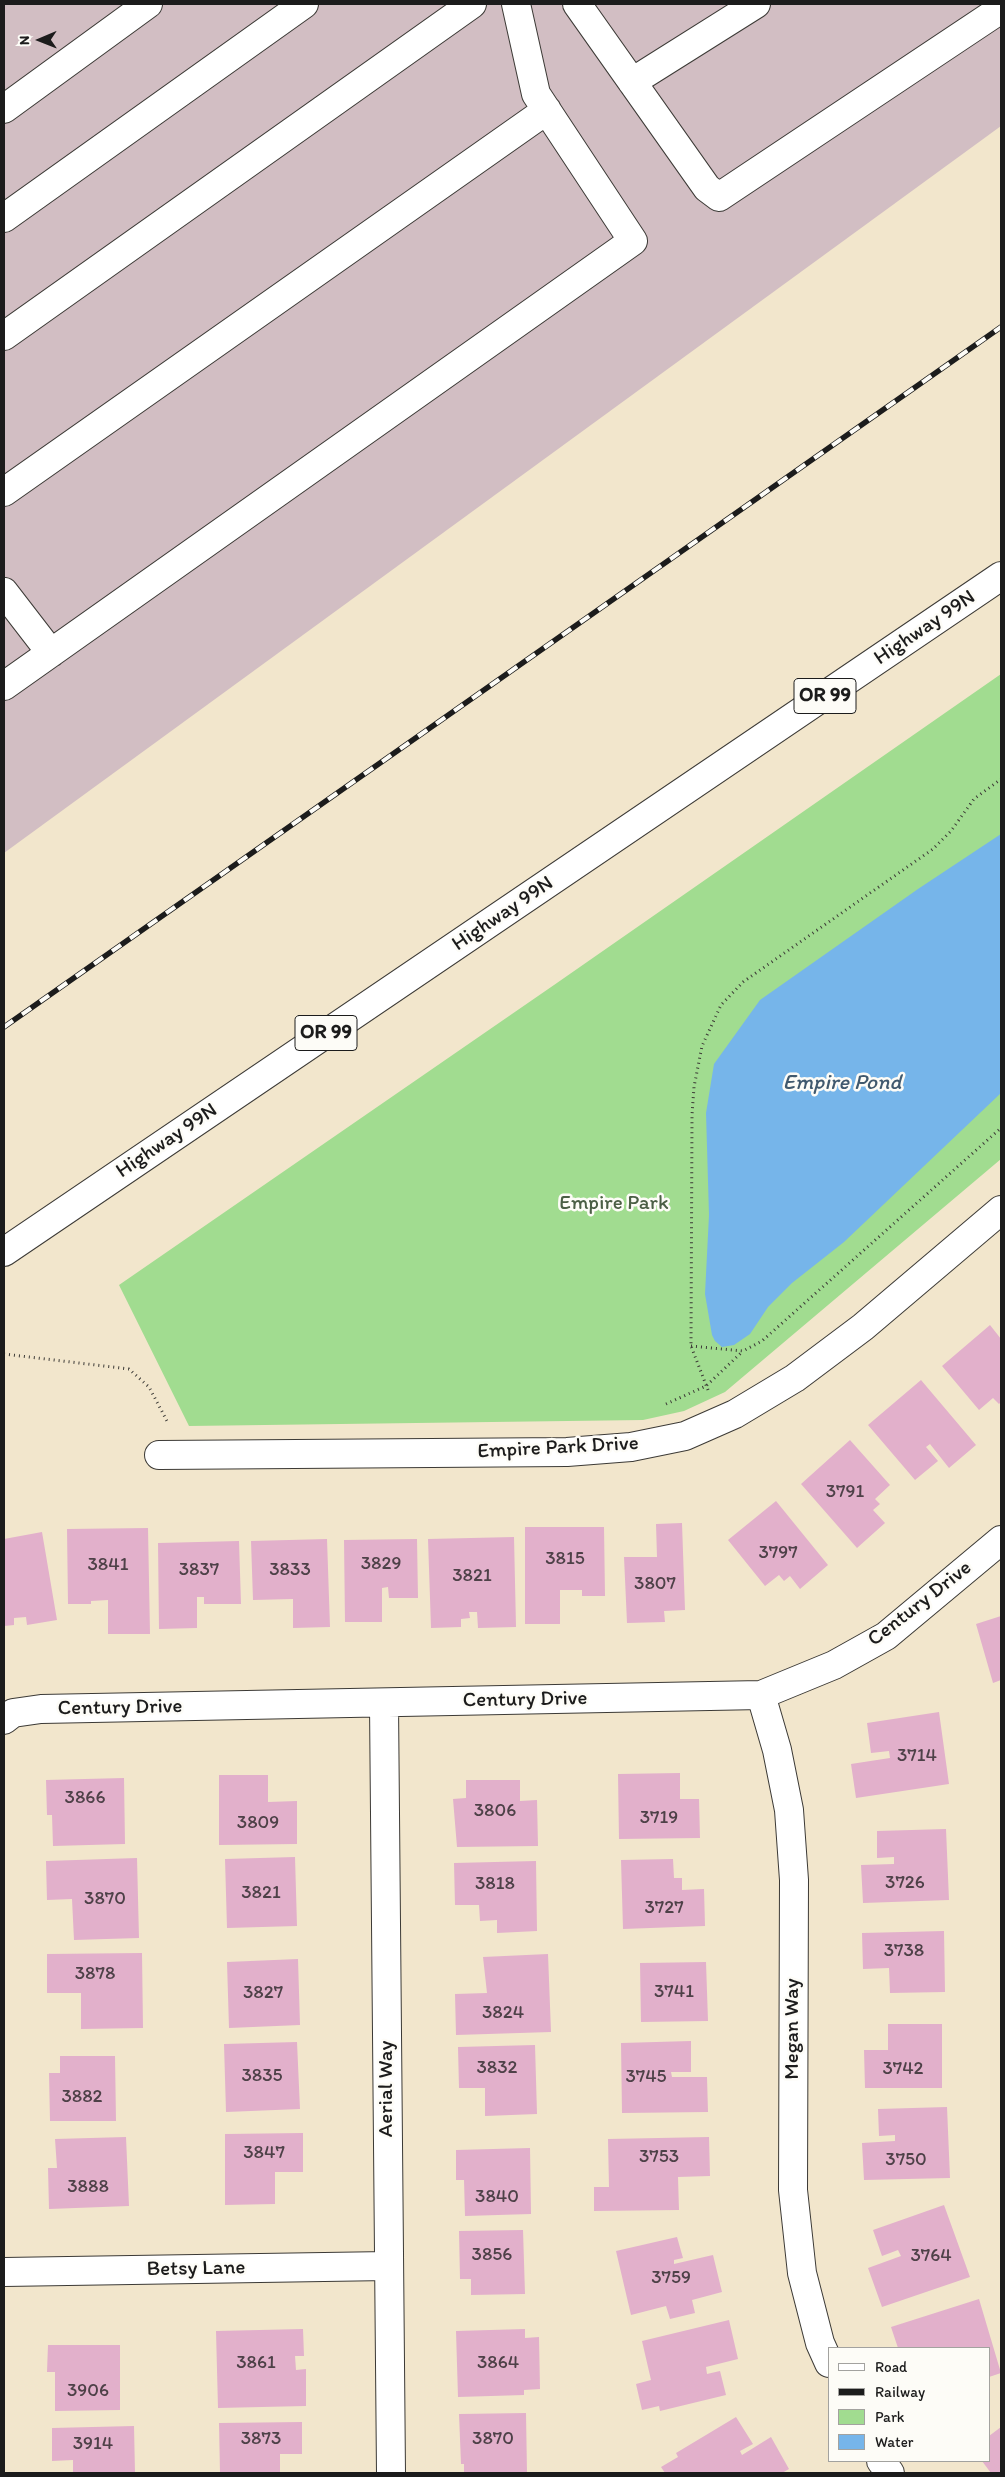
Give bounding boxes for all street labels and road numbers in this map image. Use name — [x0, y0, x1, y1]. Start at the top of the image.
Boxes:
street label: Highway 99N — [870, 585, 980, 671]
road number: OR 99 — [794, 678, 856, 714]
street label: Highway 99N — [448, 871, 558, 957]
road number: OR 99 — [295, 1016, 357, 1050]
street label: Highway 99N — [112, 1098, 222, 1184]
street label: Empire Park Drive — [477, 1431, 639, 1465]
street label: Century Drive — [863, 1556, 977, 1652]
street label: Century Drive — [462, 1686, 588, 1714]
street label: Century Drive — [57, 1694, 183, 1722]
street label: Megan Way — [780, 1978, 806, 2080]
street label: Aerial Way — [374, 2041, 400, 2137]
street label: Betsy Lane — [146, 2256, 246, 2282]

